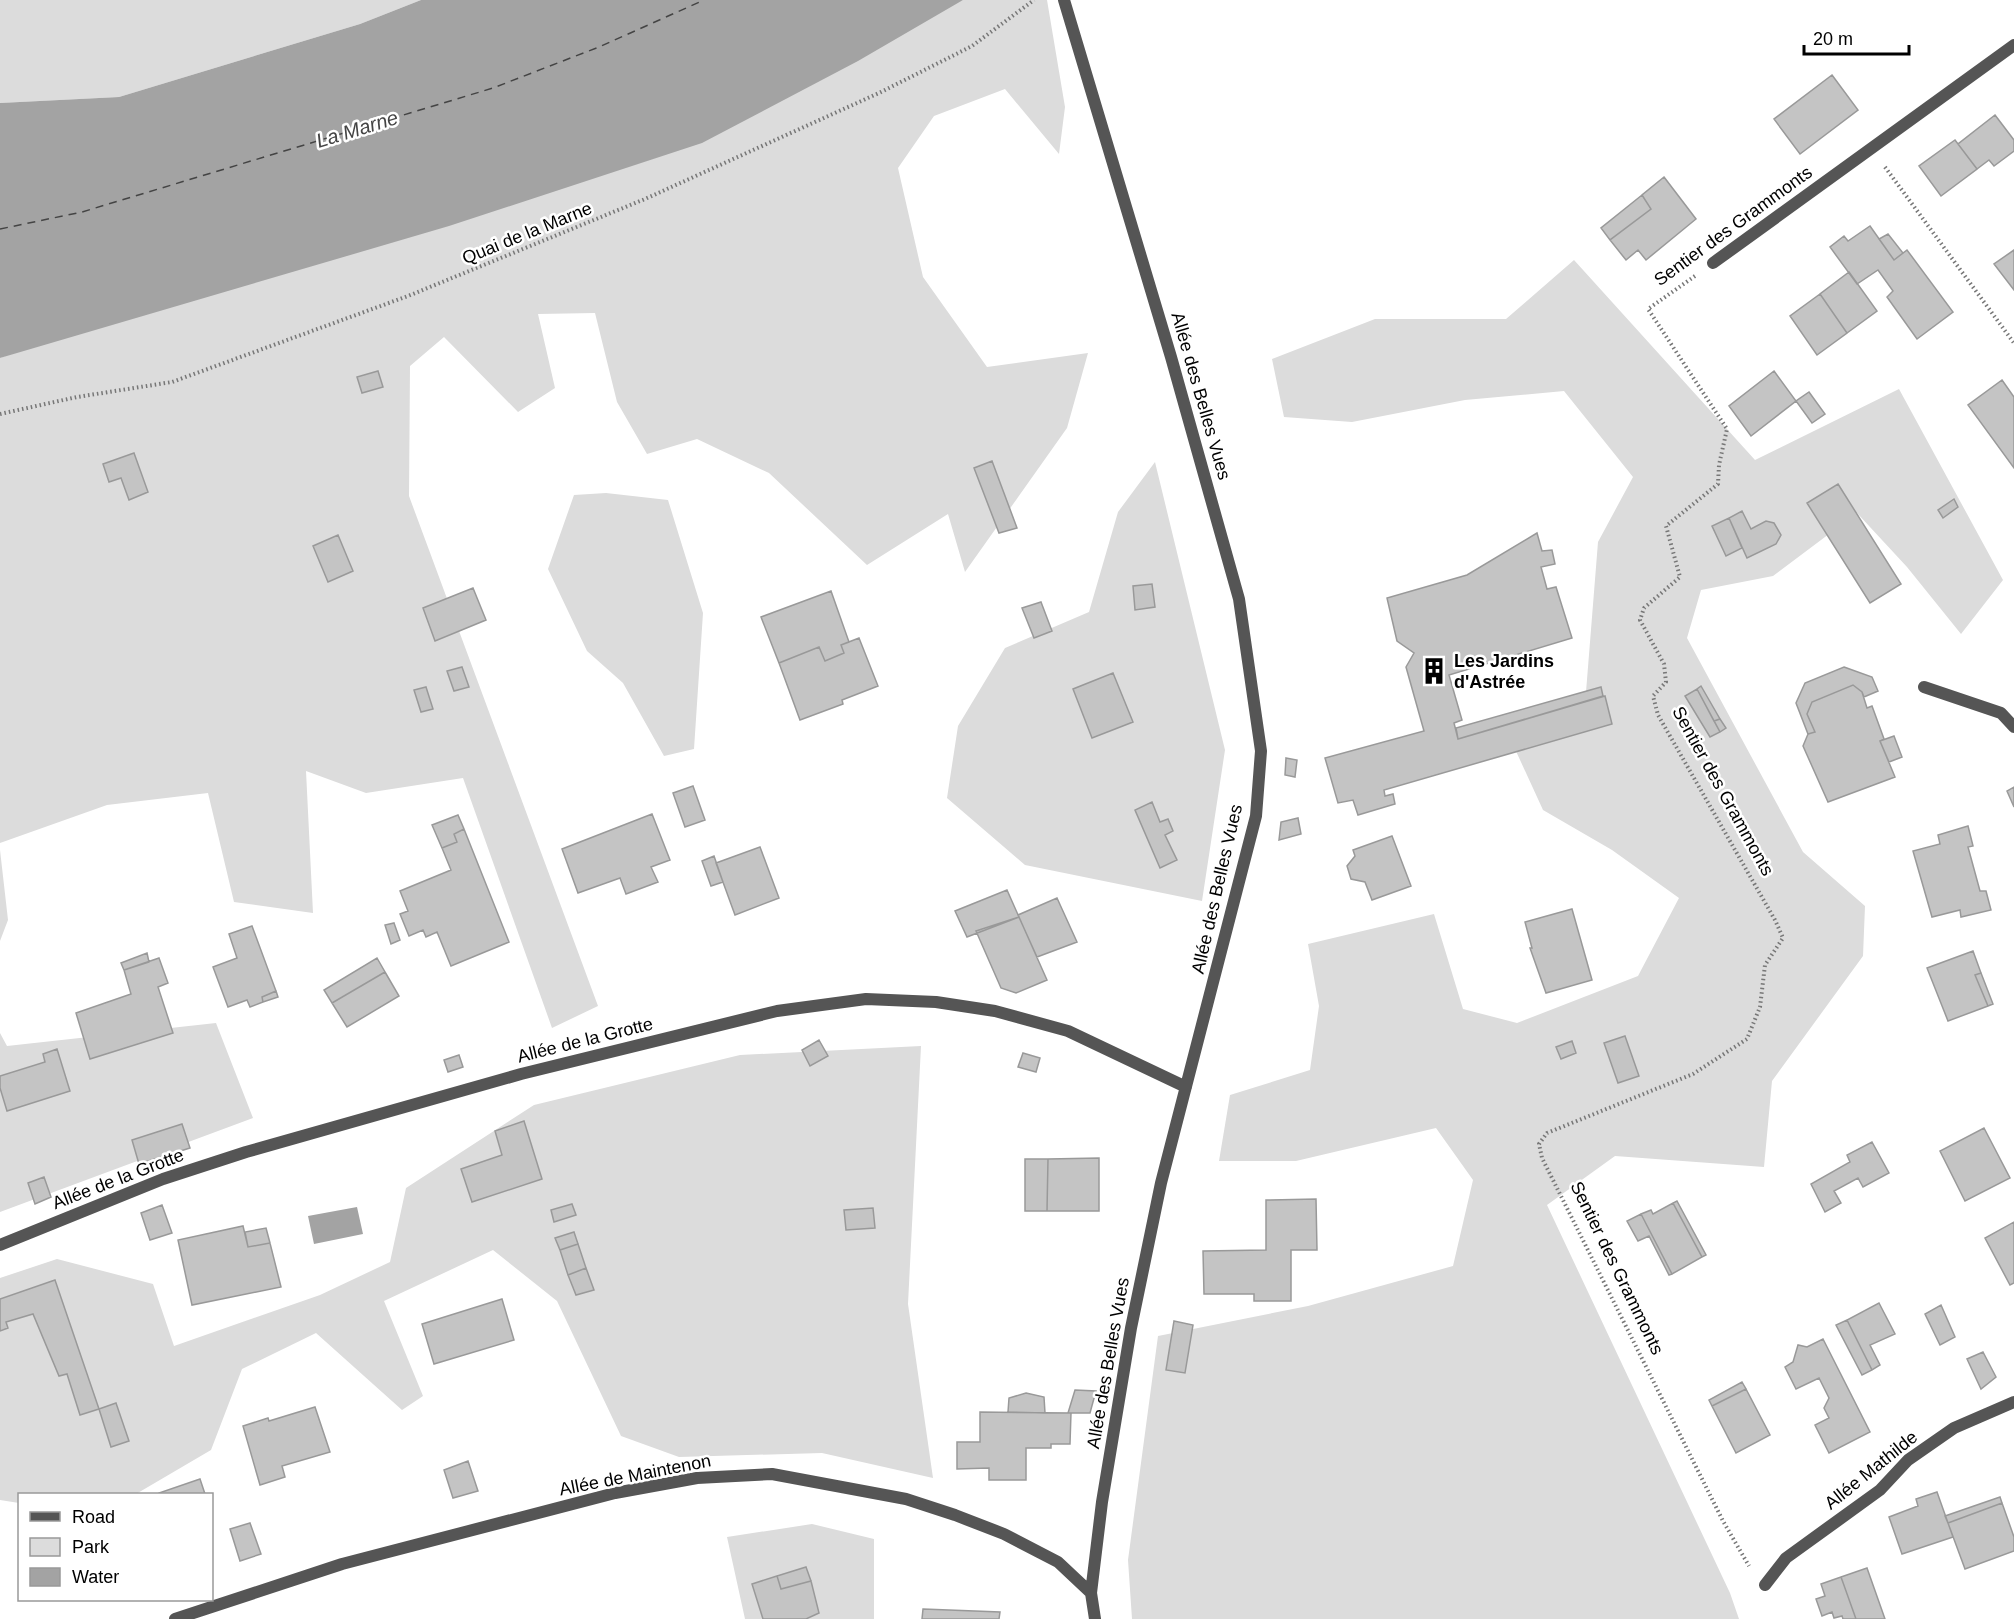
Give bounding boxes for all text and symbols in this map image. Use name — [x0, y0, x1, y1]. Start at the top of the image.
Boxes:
scale bar — [1804, 18, 1909, 56]
text: 20 m — [1813, 29, 1853, 49]
water label: La Marne — [313, 106, 401, 152]
street label: Sentier des Grammonts — [1650, 162, 1816, 290]
street label: Quai de la Marne — [459, 198, 595, 268]
street label: Allée des Belles Vues — [1167, 310, 1235, 482]
place label: Les Jardins d'Astrée — [1454, 651, 1554, 692]
building icon: Les Jardins d'Astrée — [1419, 656, 1449, 686]
street label: Sentier des Grammonts — [1668, 703, 1778, 879]
street label: Allée des Belles Vues — [1188, 802, 1246, 976]
street label: Allée de la Grotte — [515, 1013, 655, 1067]
street label: Allée de la Grotte — [49, 1145, 187, 1213]
street label: Sentier des Grammonts — [1566, 1178, 1668, 1358]
street label: Allée des Belles Vues — [1083, 1276, 1133, 1450]
street label: Allée Mathilde — [1821, 1427, 1921, 1513]
street label: Allée de Maintenon — [557, 1450, 713, 1500]
legend — [18, 1493, 213, 1601]
text: Road — [72, 1507, 115, 1527]
text: Park — [72, 1537, 110, 1557]
text: Water — [72, 1567, 119, 1587]

